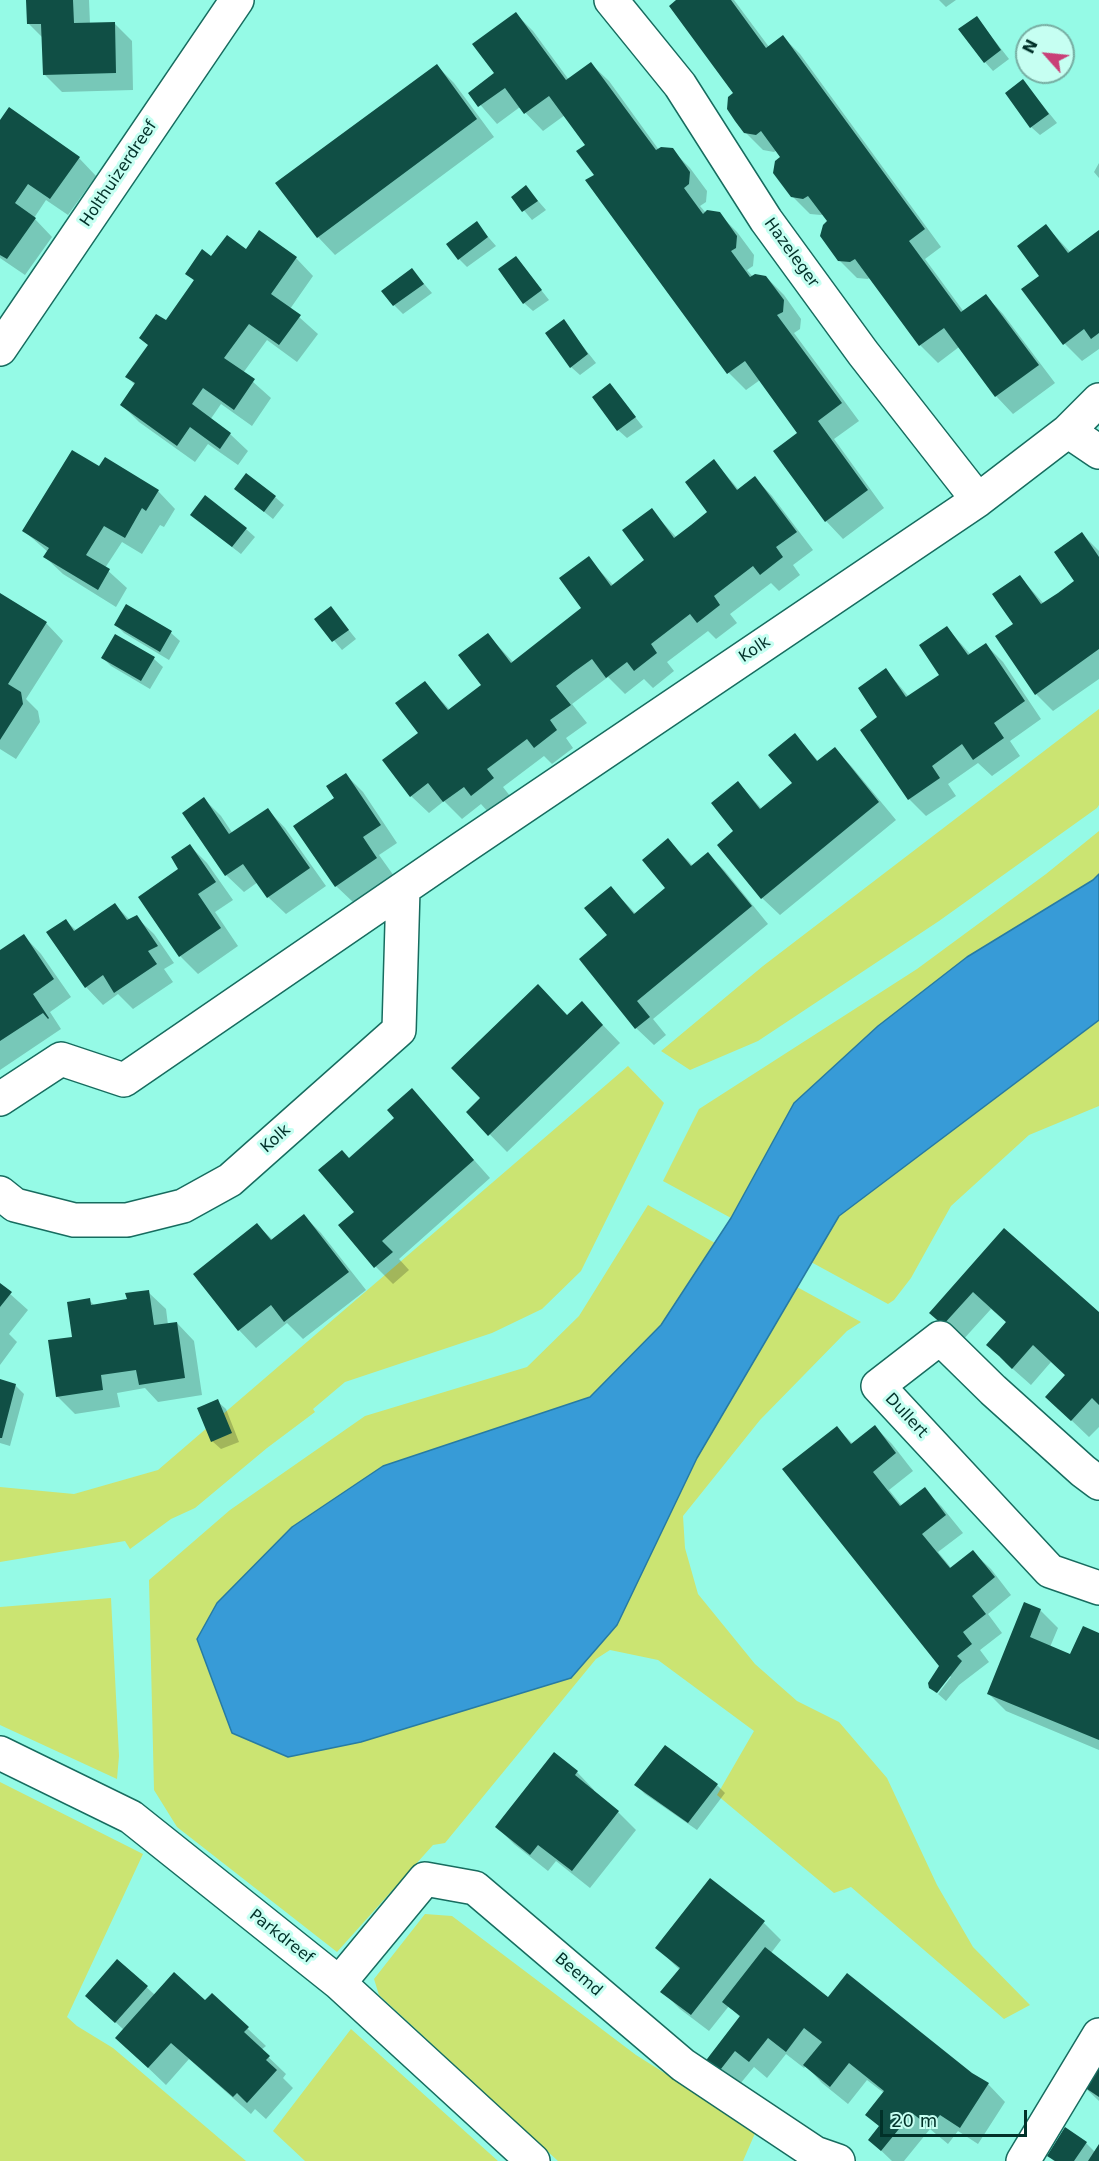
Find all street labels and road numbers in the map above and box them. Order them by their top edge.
street label: Holthuizerdreef [77,117,161,231]
street label: Hazeleger [759,215,823,291]
street label: Kolk [736,633,774,667]
street label: Kolk [257,1121,295,1157]
street label: Dullert [881,1390,931,1442]
street label: Parkdreef [245,1906,317,1968]
street label: Beemd [550,1949,606,2001]

